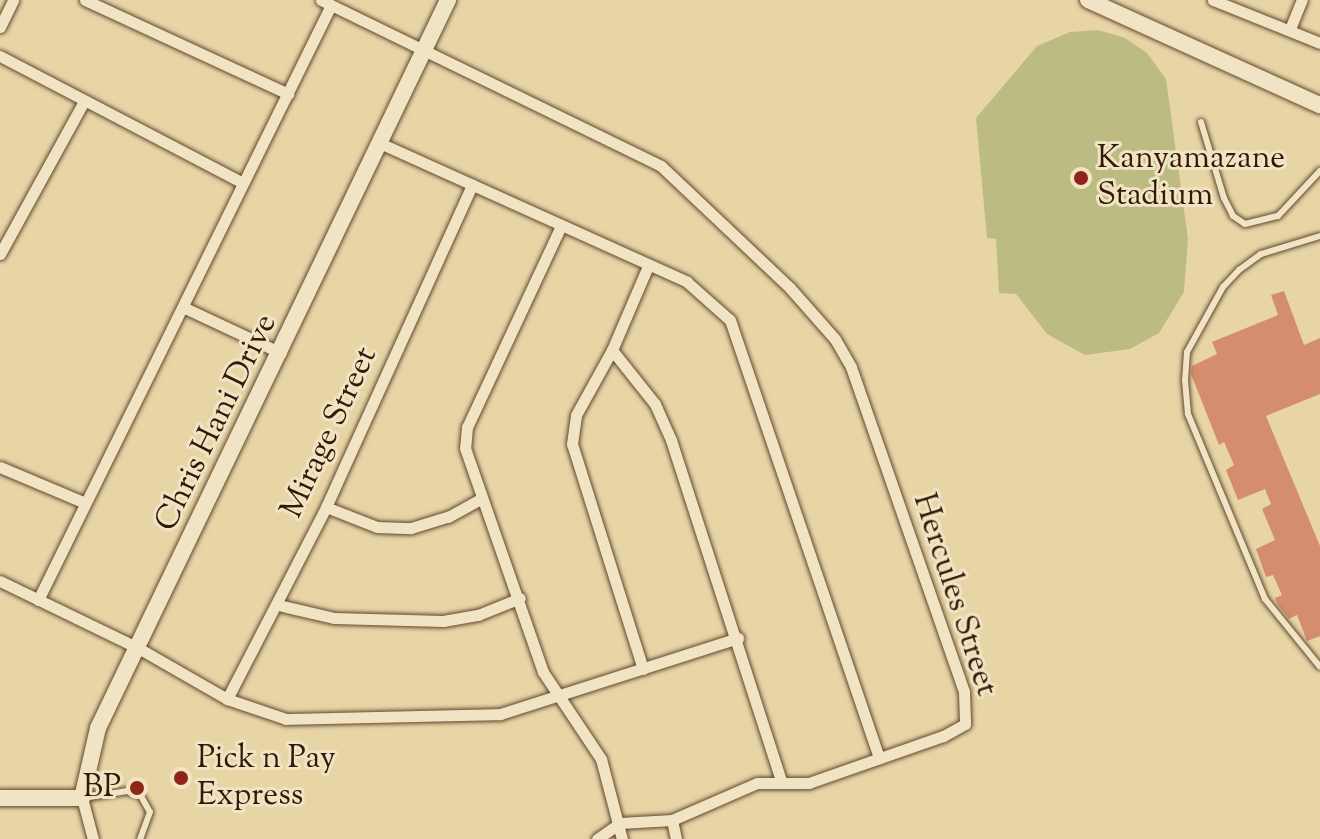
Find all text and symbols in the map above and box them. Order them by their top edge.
place label: Kanyamazane Stadium [1097,141,1285,216]
marker: Kanyamazane Stadium [1072,169,1090,187]
street label: Chris Hani Drive [148,308,286,538]
street label: Mirage Street [274,341,386,525]
street label: Hercules Street [903,489,1005,701]
place label: Pick n Pay Express [197,741,336,816]
place label: BP [83,769,121,807]
marker: Pick n Pay Express [172,769,190,787]
marker: BP [128,779,146,797]

